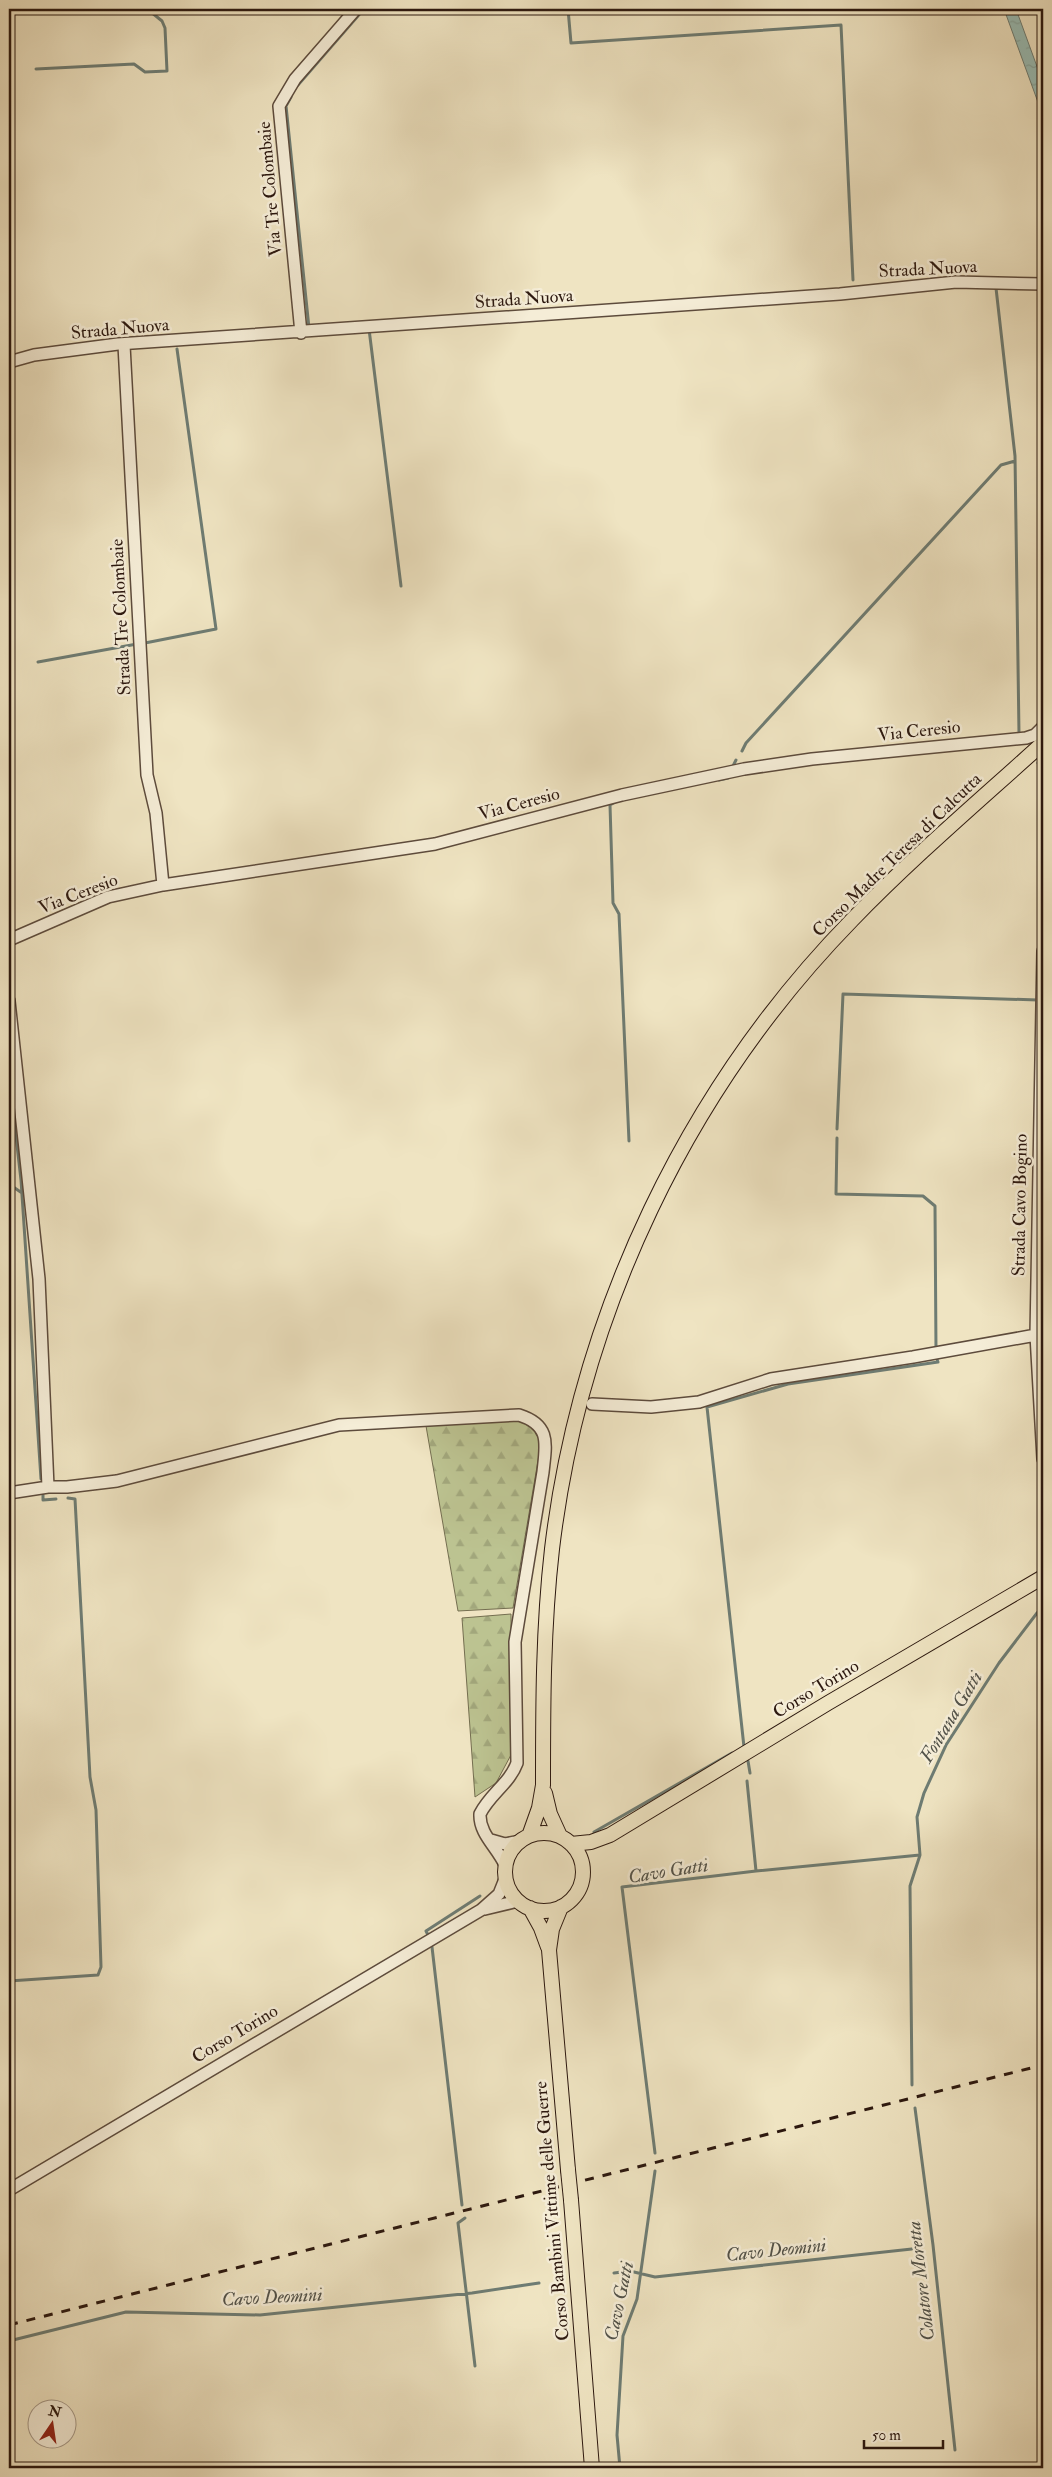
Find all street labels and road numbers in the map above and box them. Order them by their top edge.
street label: Via Tre Colombaie [253,120,287,257]
street label: Strada Nuova [878,255,978,283]
street label: Strada Nuova [474,284,575,314]
street label: Strada Nuova [70,313,171,345]
street label: Strada Tre Colombaie [105,538,137,696]
street label: Via Ceresio [876,715,962,747]
street label: Corso Madre Teresa di Calcutta [807,767,987,942]
street label: Via Ceresio [476,782,562,826]
street label: Via Ceresio [35,868,121,920]
street label: Strada Cavo Bogino [1007,1133,1033,1276]
street label: Corso Torino [769,1654,863,1724]
street label: Corso Torino [188,1999,282,2069]
street label: Corso Bambini Vittime delle Guerre [529,2080,575,2342]

